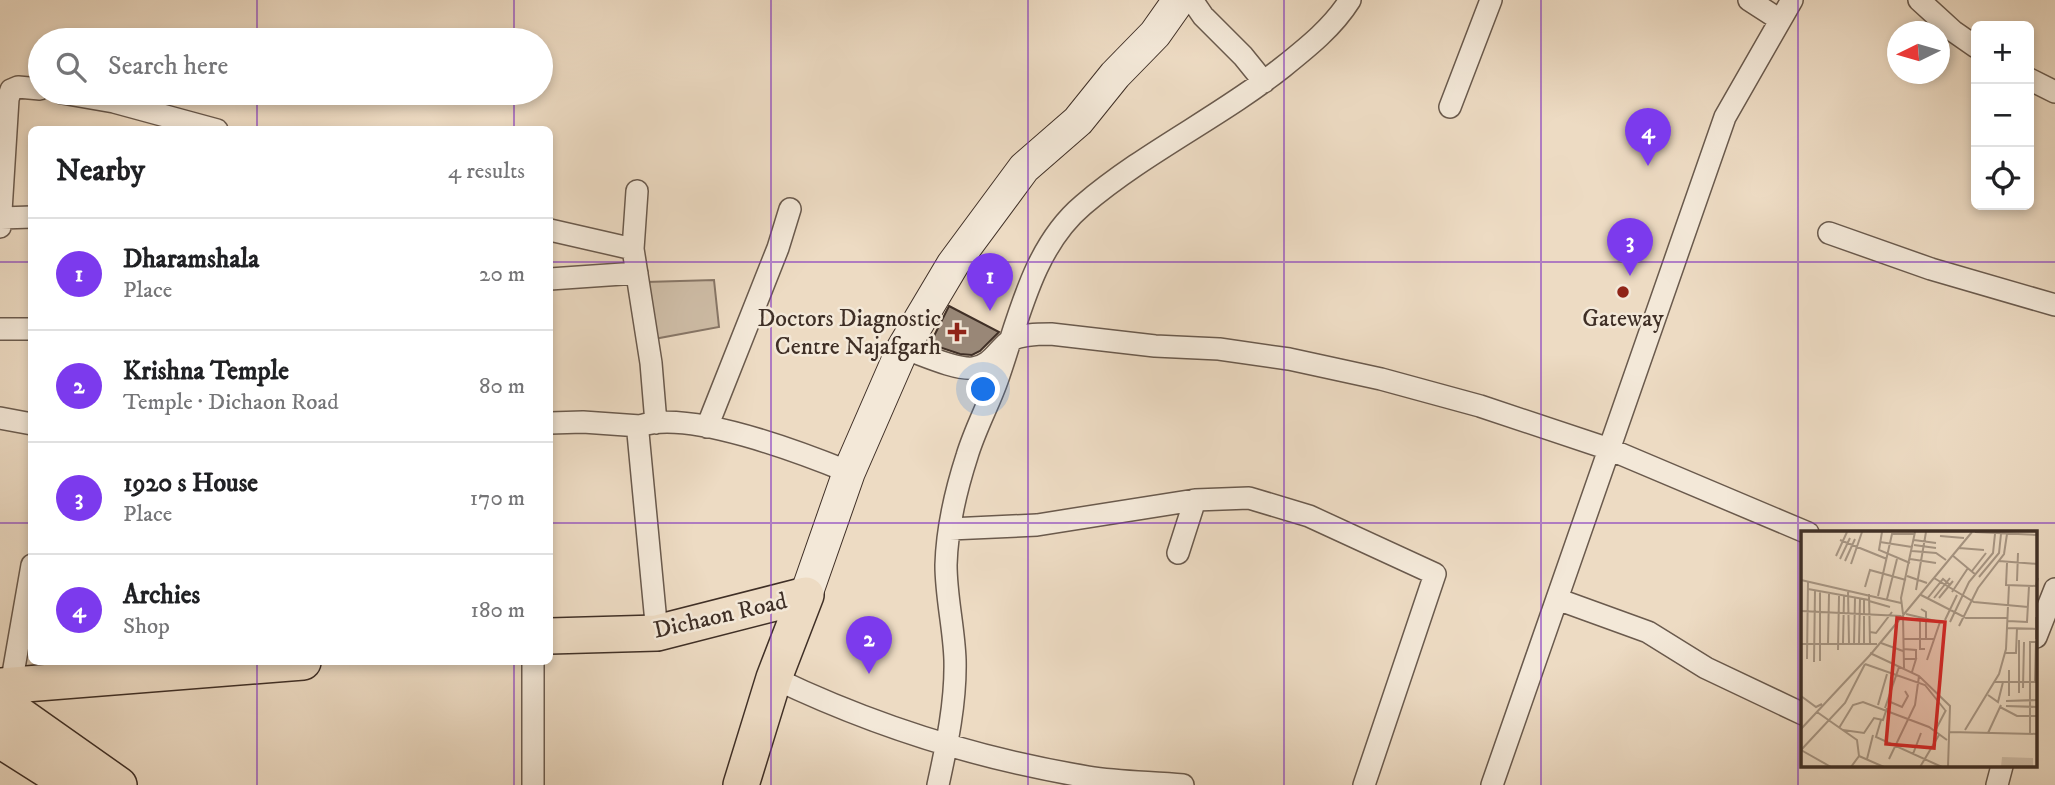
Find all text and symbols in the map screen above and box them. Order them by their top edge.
north arrow [1887,21,1950,84]
map controls [1971,21,2034,210]
button: + [1971,21,2034,84]
search box [28,28,553,105]
icon: search [52,48,90,86]
text: Search here [108,50,228,83]
button: − [1971,84,2034,147]
pin: 4 [1625,108,1671,166]
button: locate [1971,147,2034,210]
text: Nearby [56,153,145,190]
text: 4 results [448,157,525,186]
pin: 3 [1607,218,1653,276]
text: Dharamshala [123,243,259,276]
pin: 1 [967,253,1013,311]
text: 1 [75,260,83,289]
text: 20 m [479,260,525,289]
text: Place [123,276,172,305]
marker: Gateway [1615,284,1631,300]
place label: Doctors Diagnostic Centre Najafgarh [757,304,941,362]
place label: Gateway [1582,304,1664,334]
marker: Doctors Diagnostic Centre Najafgarh [947,322,967,342]
text: Krishna Temple [123,355,289,388]
text: 2 [73,372,85,401]
text: 80 m [479,372,525,401]
your location [966,372,1000,406]
text: Temple · Dichaon Road [123,388,339,417]
text: 1920 s House [123,467,258,500]
text: 3 [75,484,83,513]
text: 170 m [470,484,525,513]
text: Place [123,500,172,529]
inset map [1801,531,2038,768]
text: Archies [123,579,200,612]
street label: Dichaon Road [650,586,790,646]
text: 4 [72,596,86,625]
text: 180 m [470,596,525,625]
text: Shop [123,612,170,641]
pin: 2 [846,616,892,674]

